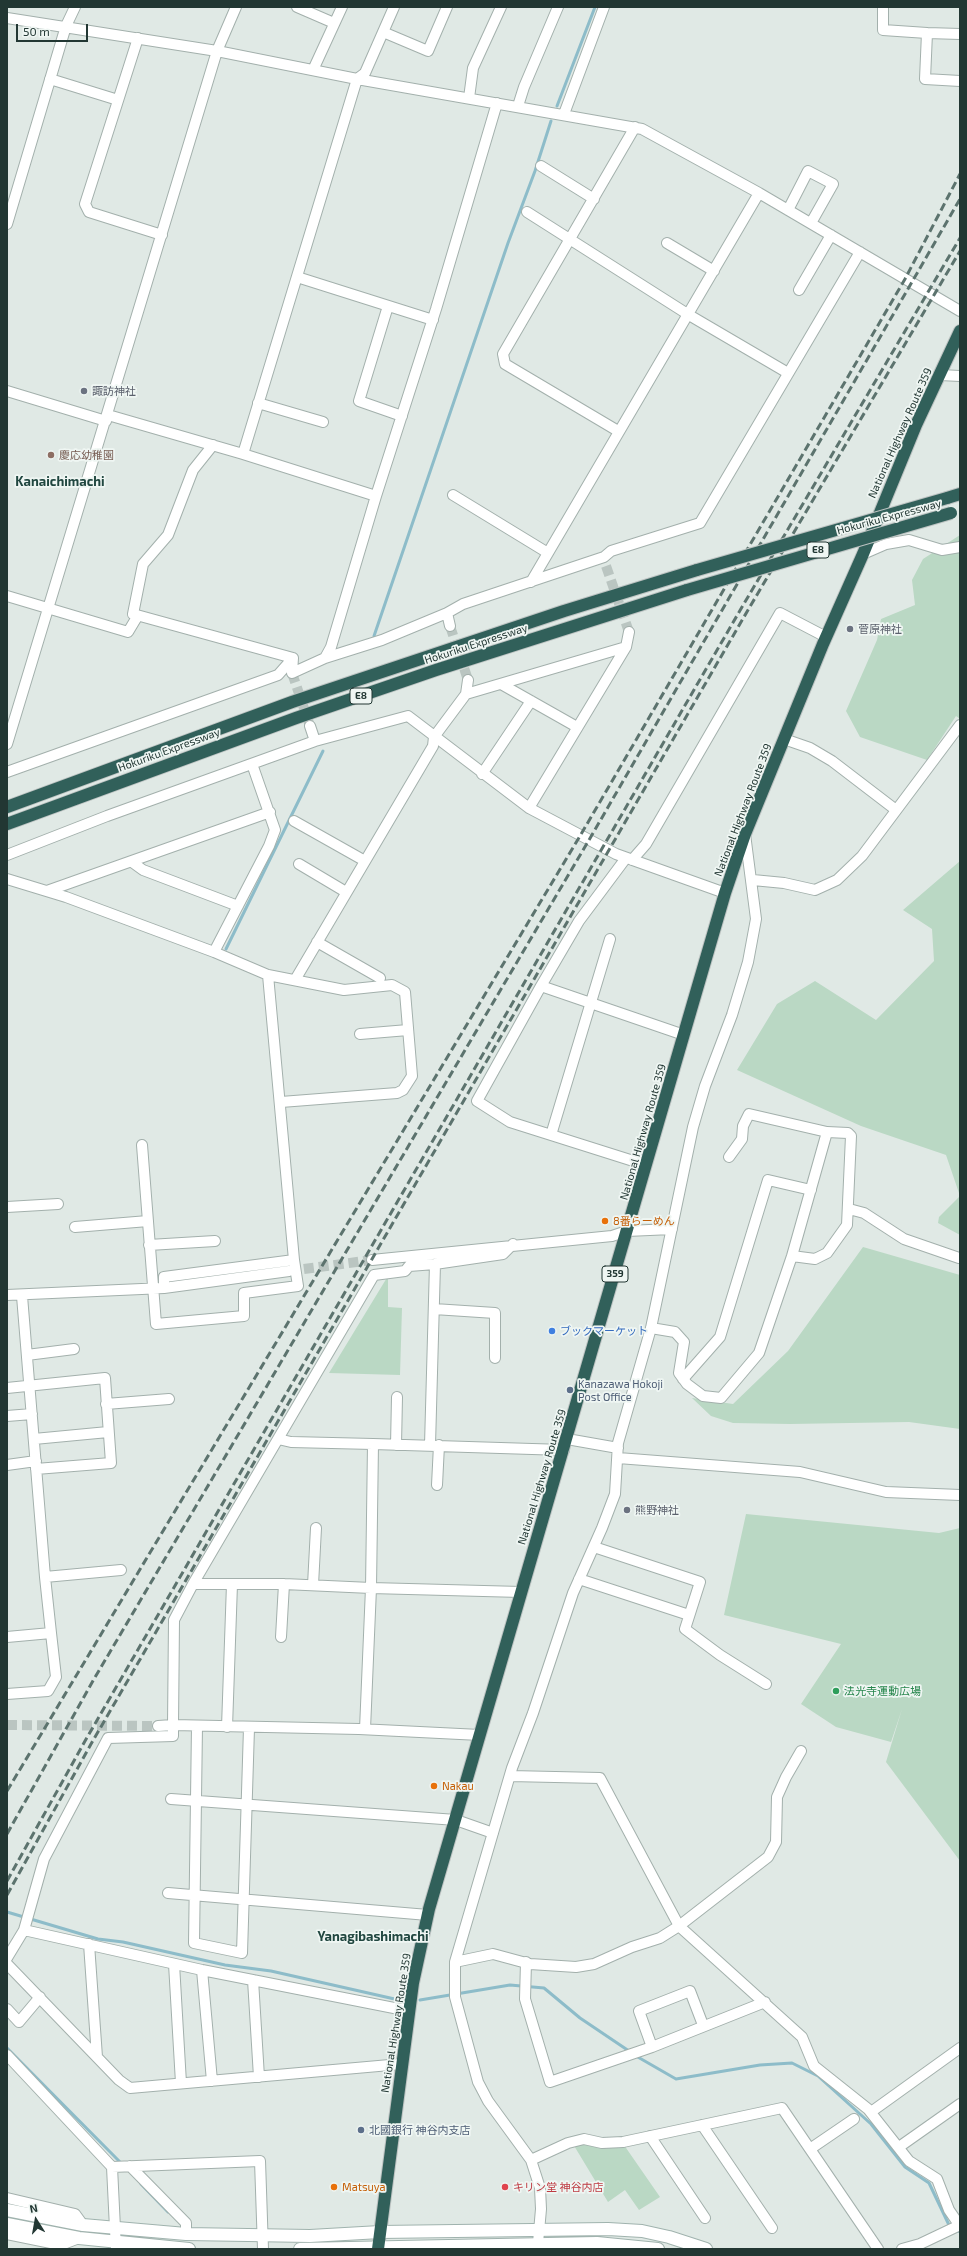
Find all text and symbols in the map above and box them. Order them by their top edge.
scale bar [18,16,90,42]
text: 50 m [23,24,50,38]
street label: National Highway Route 359 [865,366,935,500]
place label: 諏訪神社 [92,384,136,398]
marker: 諏訪神社 [79,386,89,396]
place label: 慶応幼稚園 [59,448,114,462]
marker: 慶応幼稚園 [46,450,56,460]
district label: Kanaichimachi [15,474,105,490]
street label: Hokuriku Expressway [835,497,943,537]
road number: E8 [807,542,829,558]
street label: Hokuriku Expressway [423,621,529,667]
place label: 菅原神社 [858,622,902,636]
marker: 菅原神社 [845,624,855,634]
road number: E8 [350,688,372,704]
street label: Hokuriku Expressway [116,725,222,775]
street label: National Highway Route 359 [712,742,774,878]
street label: National Highway Route 359 [617,1062,669,1202]
place label: 8番らーめん [613,1214,675,1228]
marker: 8番らーめん [600,1216,610,1226]
road number: 359 [602,1266,628,1282]
place label: ブックマーケット [560,1324,648,1338]
marker: ブックマーケット [547,1326,557,1336]
place label: Kanazawa Hokoji Post Office [578,1377,663,1403]
marker: Kanazawa Hokoji Post Office [565,1385,575,1395]
street label: National Highway Route 359 [515,1408,569,1546]
place label: 熊野神社 [635,1503,679,1517]
marker: 熊野神社 [622,1505,632,1515]
place label: 法光寺運動広場 [844,1684,921,1698]
marker: 法光寺運動広場 [831,1686,841,1696]
place label: Nakau [442,1779,474,1793]
marker: Nakau [429,1781,439,1791]
district label: Yanagibashimachi [317,1929,429,1945]
street label: National Highway Route 359 [378,1952,414,2094]
place label: 北國銀行 神谷内支店 [369,2123,470,2137]
marker: 北國銀行 神谷内支店 [356,2125,366,2135]
place label: Matsuya [342,2180,386,2194]
place label: キリン堂 神谷内店 [513,2180,603,2194]
marker: Matsuya [329,2182,339,2192]
marker: キリン堂 神谷内店 [500,2182,510,2192]
north arrow [16,2200,56,2240]
text: N [28,2201,39,2215]

